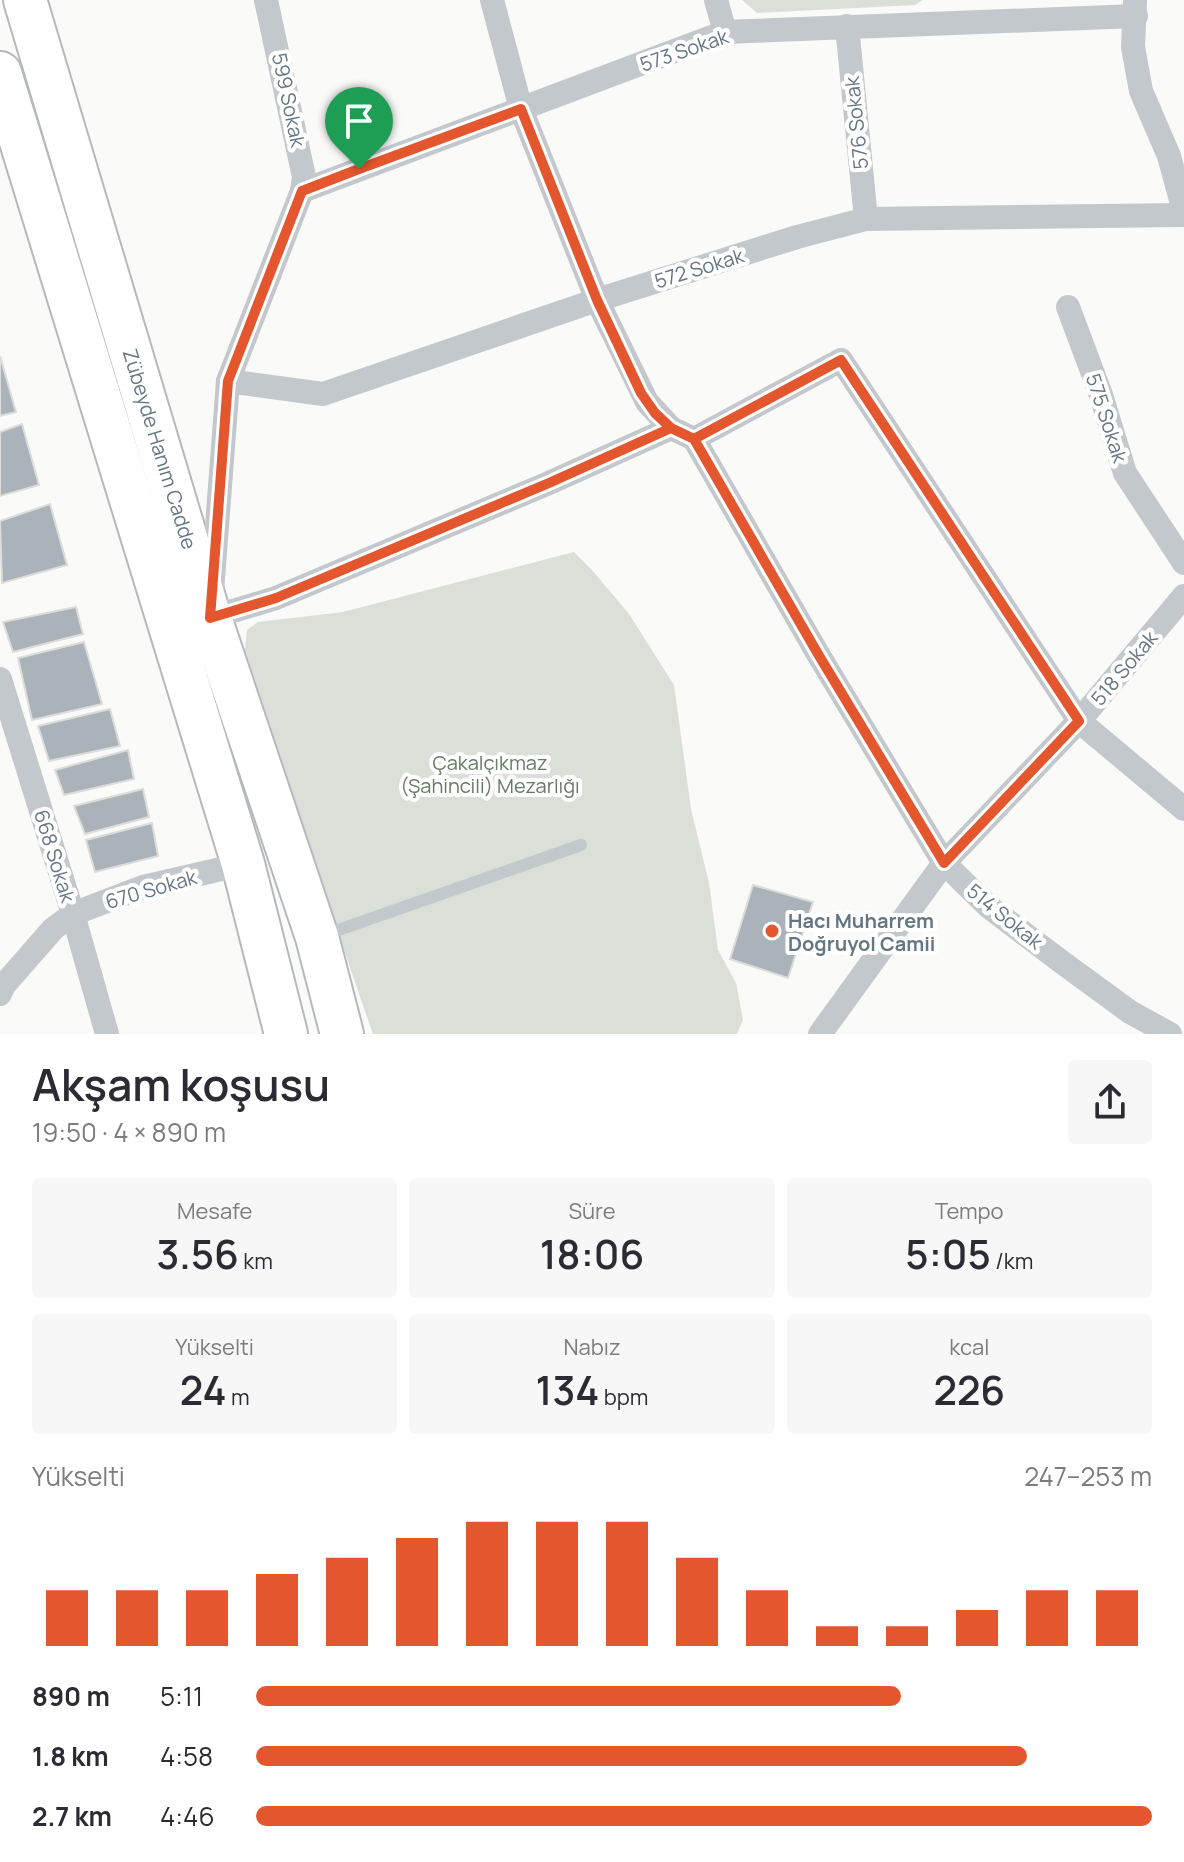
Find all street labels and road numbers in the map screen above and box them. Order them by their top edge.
street label: 573 Sokak [636,22,733,78]
street label: 599 Sokak [266,50,312,151]
street label: 576 Sokak [838,74,874,171]
street label: 572 Sokak [651,241,748,294]
street label: Zübeyde Hanım Cadde [117,345,203,553]
street label: 575 Sokak [1080,370,1134,467]
street label: 518 Sokak [1085,624,1164,711]
street label: 668 Sokak [28,806,82,907]
street label: 670 Sokak [102,863,201,915]
street label: 514 Sokak [961,877,1049,956]

